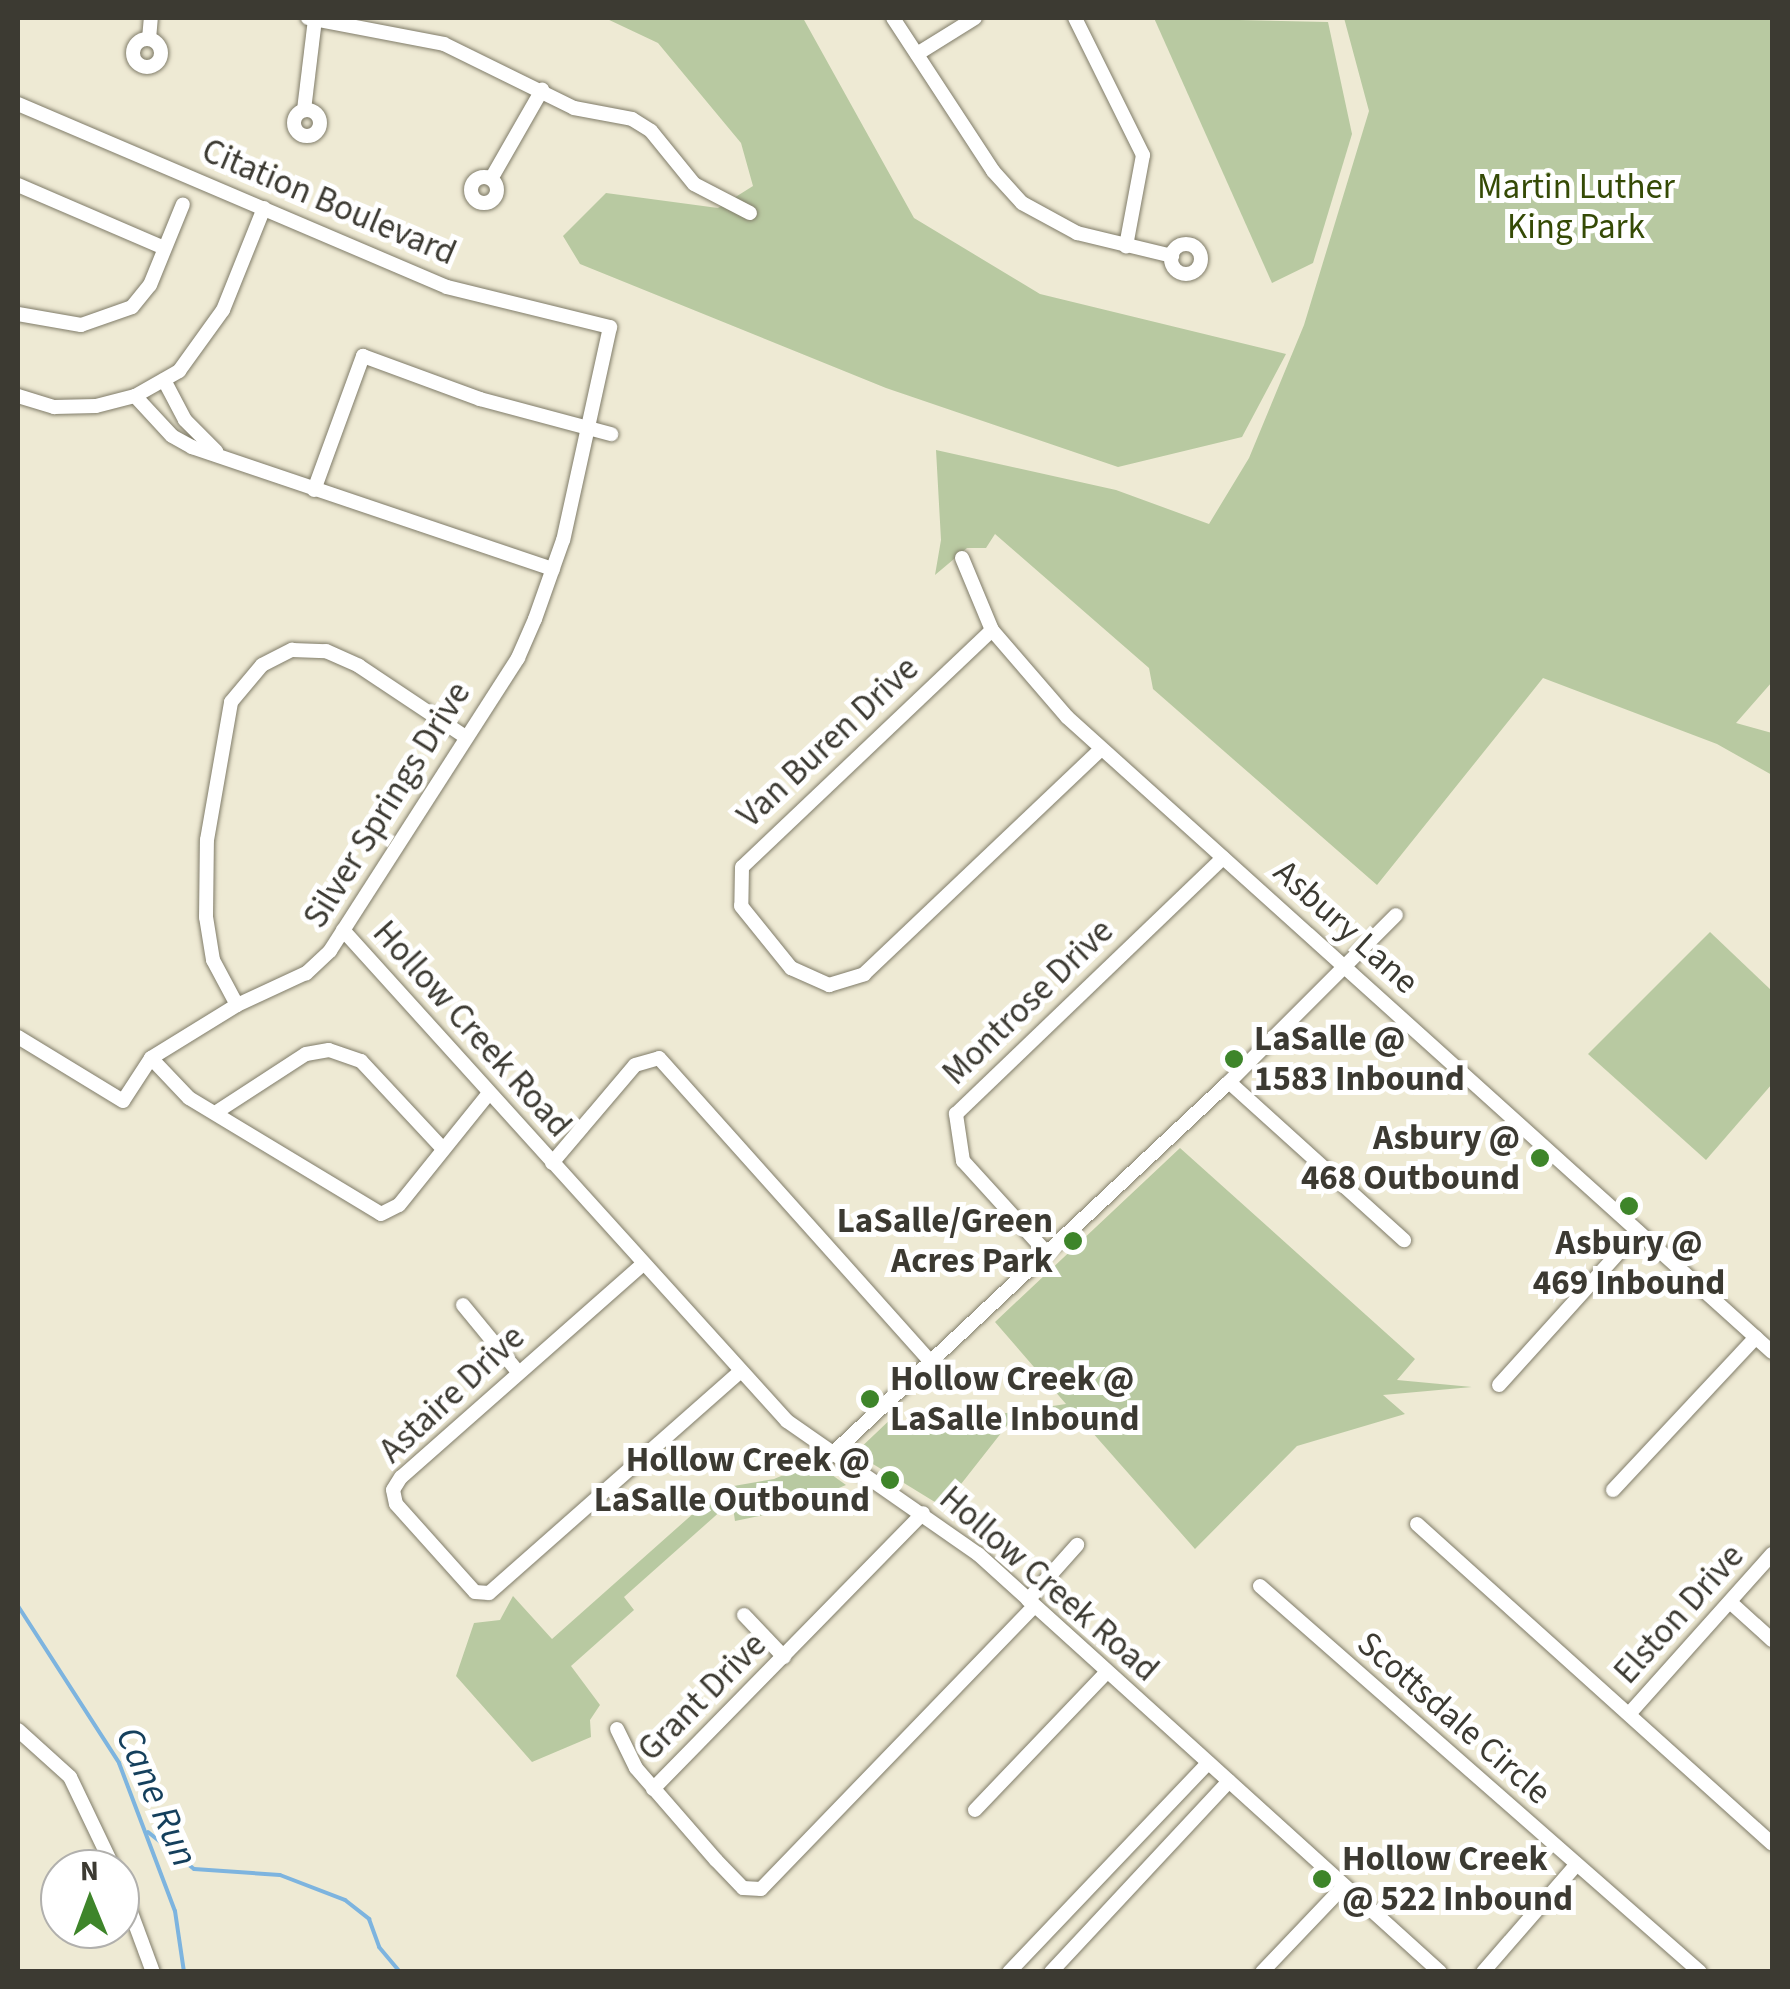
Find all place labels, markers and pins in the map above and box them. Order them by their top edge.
place label: LaSalle @ 1583 Inbound [1254,1018,1465,1100]
marker: LaSalle @ 1583 Inbound [1223,1048,1245,1070]
place label: Asbury @ 468 Outbound [1301,1117,1520,1199]
marker: Asbury @ 468 Outbound [1529,1147,1551,1169]
marker: Asbury @ 469 Inbound [1618,1195,1640,1217]
place label: LaSalle/Green Acres Park [837,1200,1053,1282]
place label: Asbury @ 469 Inbound [1533,1222,1725,1304]
marker: LaSalle/Green Acres Park [1062,1230,1084,1252]
place label: Hollow Creek @ LaSalle Inbound [890,1358,1140,1440]
marker: Hollow Creek @ LaSalle Inbound [859,1388,881,1410]
place label: Hollow Creek @ LaSalle Outbound [594,1439,870,1521]
marker: Hollow Creek @ LaSalle Outbound [879,1469,901,1491]
place label: Hollow Creek @ 522 Inbound [1342,1838,1573,1920]
marker: Hollow Creek @ 522 Inbound [1311,1868,1333,1890]

